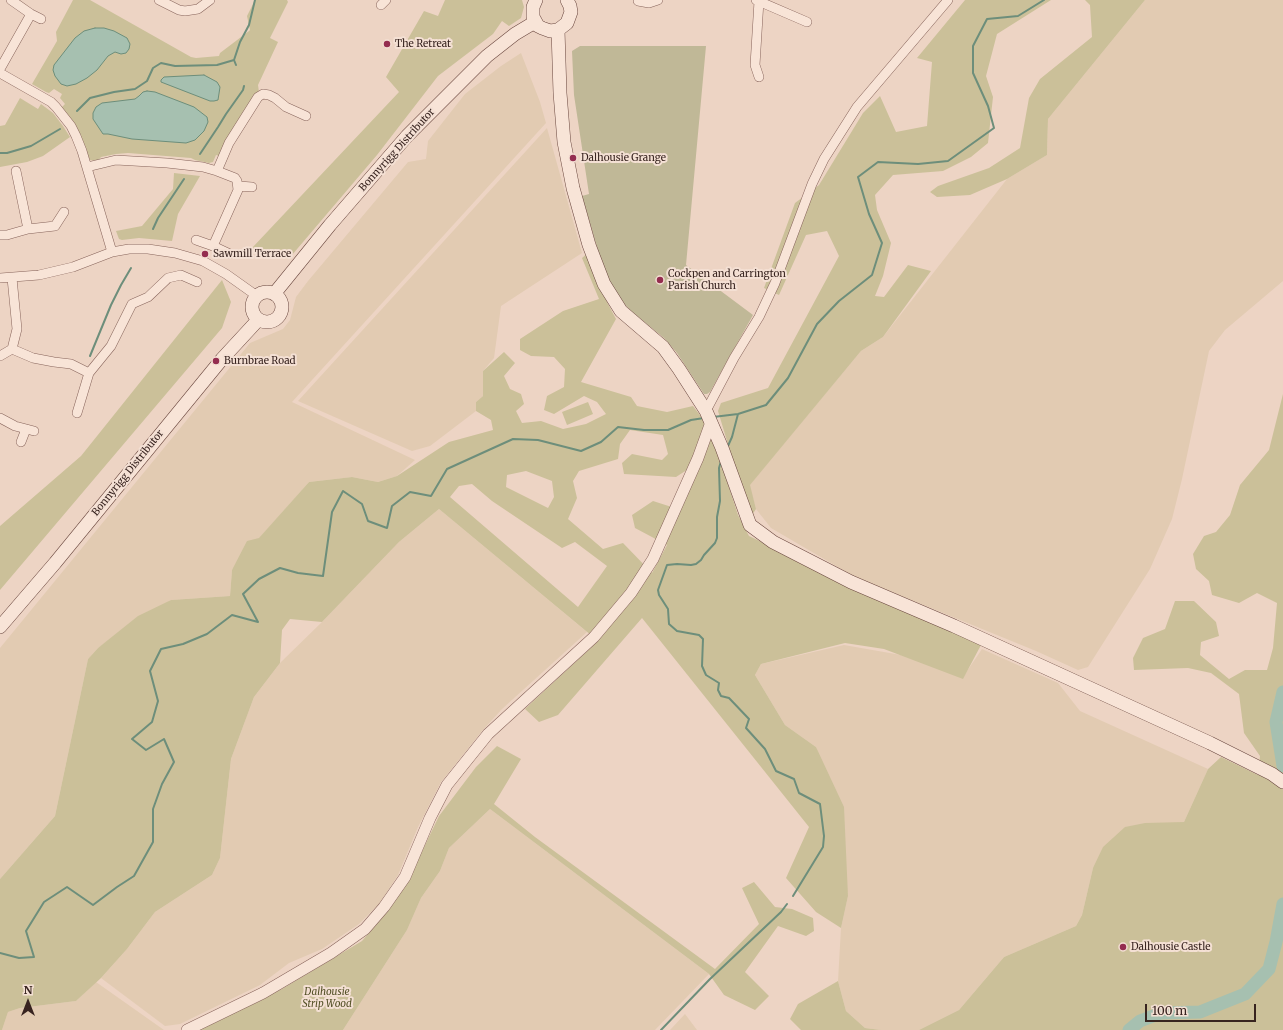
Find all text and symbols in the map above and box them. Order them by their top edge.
place label: The Retreat [395,38,451,50]
marker: The Retreat [382,39,392,49]
street label: Bonnyrigg Distributor [357,106,437,194]
place label: Dalhousie Grange [581,152,666,164]
marker: Dalhousie Grange [568,153,578,163]
place label: Sawmill Terrace [213,248,291,260]
marker: Sawmill Terrace [200,249,210,259]
place label: Cockpen and Carrington Parish Church [668,268,786,292]
marker: Cockpen and Carrington Parish Church [655,275,665,285]
place label: Burnbrae Road [224,355,296,367]
marker: Burnbrae Road [211,356,221,366]
street label: Bonnyrigg Distributor [90,428,166,518]
place label: Dalhousie Castle [1131,941,1210,953]
marker: Dalhousie Castle [1118,942,1128,952]
north arrow [8,982,48,1022]
text: N [24,983,32,997]
park label: Dalhousie Strip Wood [302,986,352,1010]
scale bar [1147,996,1258,1022]
text: 100 m [1152,1003,1187,1018]

